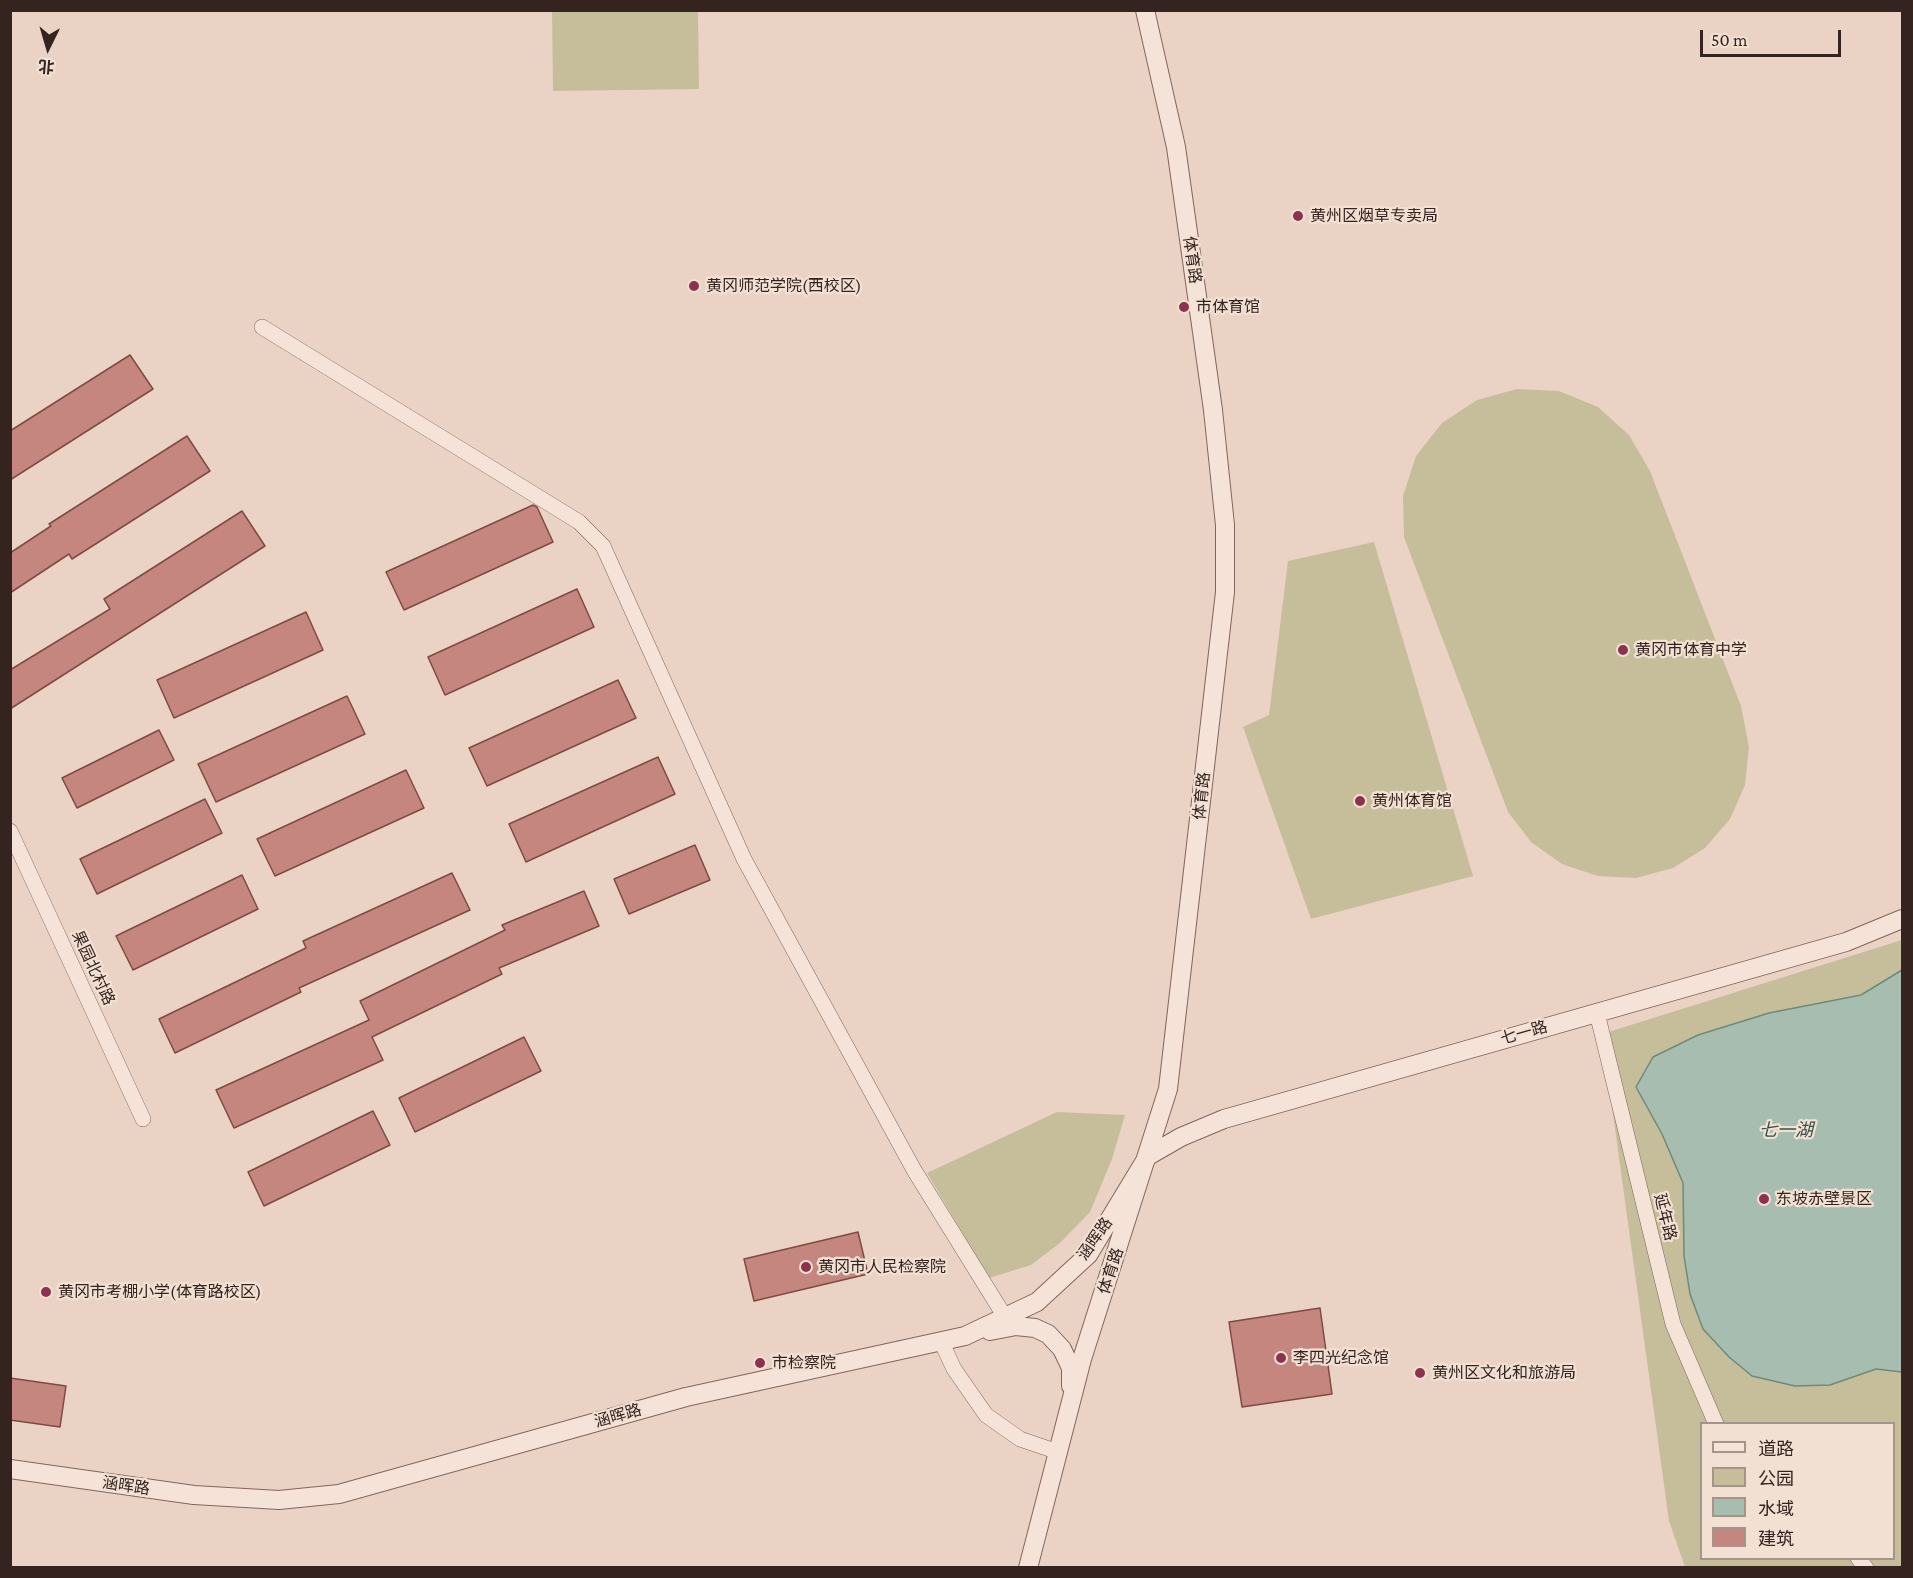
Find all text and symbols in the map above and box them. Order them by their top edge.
north arrow [18,18,78,78]
scale bar [1703,18,1844,56]
text: 50 m [1711,30,1748,50]
text: 北 [38,57,55,76]
place label: 黄州区烟草专卖局 [1310,206,1438,226]
marker: 黄州区烟草专卖局 [1291,209,1305,223]
street label: 体育路 [1179,235,1205,285]
place label: 黄冈师范学院(西校区) [706,276,861,296]
marker: 黄冈师范学院(西校区) [687,279,701,293]
place label: 市体育馆 [1196,297,1260,317]
marker: 市体育馆 [1177,300,1191,314]
place label: 黄冈市体育中学 [1635,640,1747,660]
marker: 黄冈市体育中学 [1616,643,1630,657]
street label: 体育路 [1190,771,1214,821]
place label: 黄州体育馆 [1372,791,1452,811]
marker: 黄州体育馆 [1353,794,1367,808]
street label: 果园北村路 [67,928,119,1008]
street label: 七一路 [1498,1017,1550,1049]
water label: 七一湖 [1759,1119,1813,1141]
place label: 东坡赤壁景区 [1776,1189,1872,1209]
street label: 延年路 [1650,1191,1680,1243]
marker: 东坡赤壁景区 [1757,1192,1771,1206]
street label: 涵晖路 [1073,1214,1117,1264]
street label: 体育路 [1094,1245,1128,1297]
place label: 黄冈市人民检察院 [818,1257,946,1277]
marker: 黄冈市人民检察院 [799,1260,813,1274]
place label: 黄冈市考棚小学(体育路校区) [58,1282,261,1302]
marker: 黄冈市考棚小学(体育路校区) [39,1285,53,1299]
place label: 李四光纪念馆 [1293,1348,1389,1368]
marker: 李四光纪念馆 [1274,1351,1288,1365]
place label: 市检察院 [772,1353,836,1373]
marker: 市检察院 [753,1356,767,1370]
place label: 黄州区文化和旅游局 [1432,1363,1576,1383]
marker: 黄州区文化和旅游局 [1413,1366,1427,1380]
street label: 涵晖路 [592,1400,644,1432]
legend [1700,1422,1895,1560]
text: 道路 [1758,1439,1794,1459]
text: 公园 [1758,1469,1794,1489]
street label: 涵晖路 [101,1473,151,1499]
text: 水域 [1758,1499,1794,1519]
text: 建筑 [1758,1529,1794,1549]

